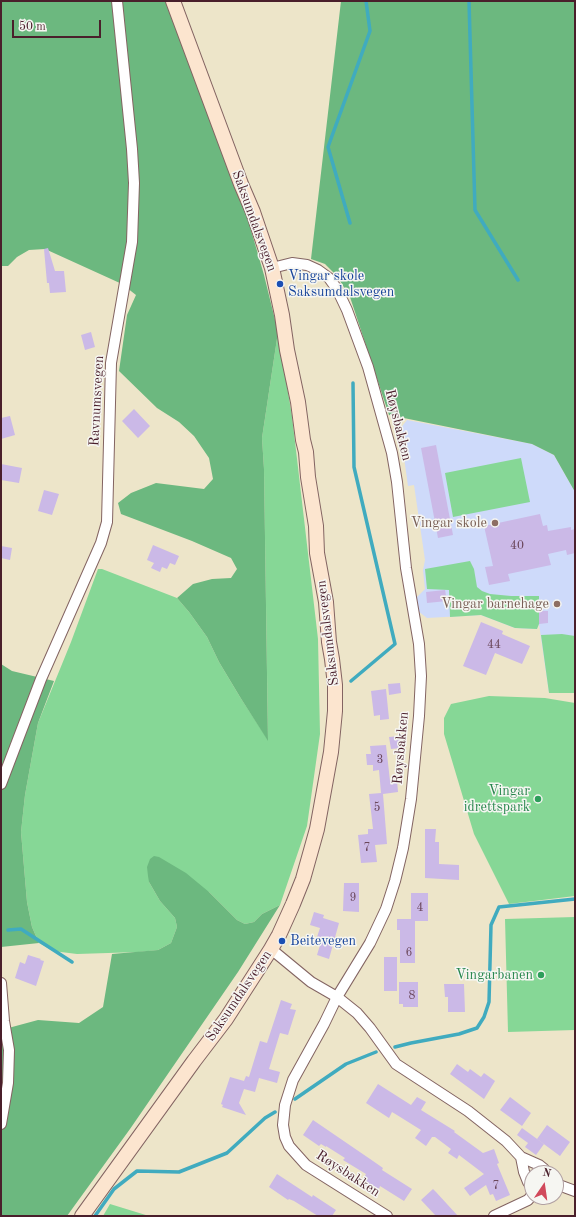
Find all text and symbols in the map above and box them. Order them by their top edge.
scale bar [14,12,103,38]
text: 50 m [19,21,46,33]
street label: Saksumdalsvegen [228,168,280,274]
place label: Vingar skole Saksumdalsvegen [288,268,394,300]
marker: Vingar skole Saksumdalsvegen [275,279,285,289]
street label: Ravnumsvegen [86,355,108,447]
street label: Røysbakken [381,387,415,463]
place label: Vingar skole [411,515,487,531]
marker: Vingar skole [490,518,500,528]
house number: 40 [510,539,524,553]
street label: Saksumdalsvegen [313,579,343,687]
place label: Vingar barnehage [441,596,549,612]
marker: Vingar barnehage [552,599,562,609]
house number: 44 [487,638,501,652]
street label: Røysbakken [389,711,413,785]
house number: 3 [377,753,383,767]
place label: Vingar idrettspark [464,783,530,816]
marker: Vingar idrettspark [533,794,543,804]
house number: 5 [374,801,380,815]
house number: 7 [364,841,370,855]
house number: 9 [350,891,356,905]
house number: 4 [417,901,423,915]
place label: Beitevegen [290,933,356,949]
marker: Beitevegen [277,936,287,946]
house number: 6 [406,946,412,960]
street label: Saksumdalsvegen [202,947,276,1045]
place label: Vingarbanen [456,967,533,983]
marker: Vingarbanen [536,970,546,980]
house number: 8 [409,989,415,1003]
street label: Røysbakken [313,1147,383,1201]
north arrow [524,1165,564,1205]
text: N [541,1167,552,1180]
house number: 7 [493,1179,499,1193]

